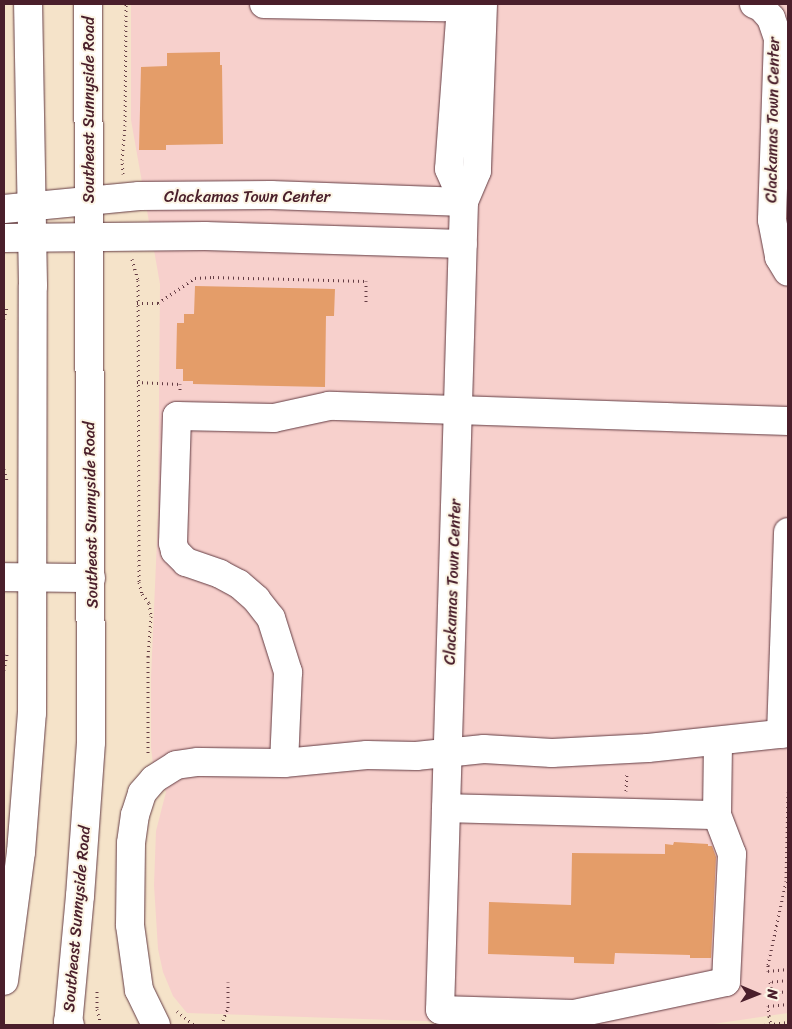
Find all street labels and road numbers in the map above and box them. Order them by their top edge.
street label: Southeast Sunnyside Road [79,17,99,203]
street label: Clackamas Town Center [762,36,784,204]
street label: Clackamas Town Center [164,187,330,207]
street label: Southeast Sunnyside Road [80,422,102,608]
street label: Clackamas Town Center [440,498,466,666]
street label: Southeast Sunnyside Road [59,826,95,1012]

